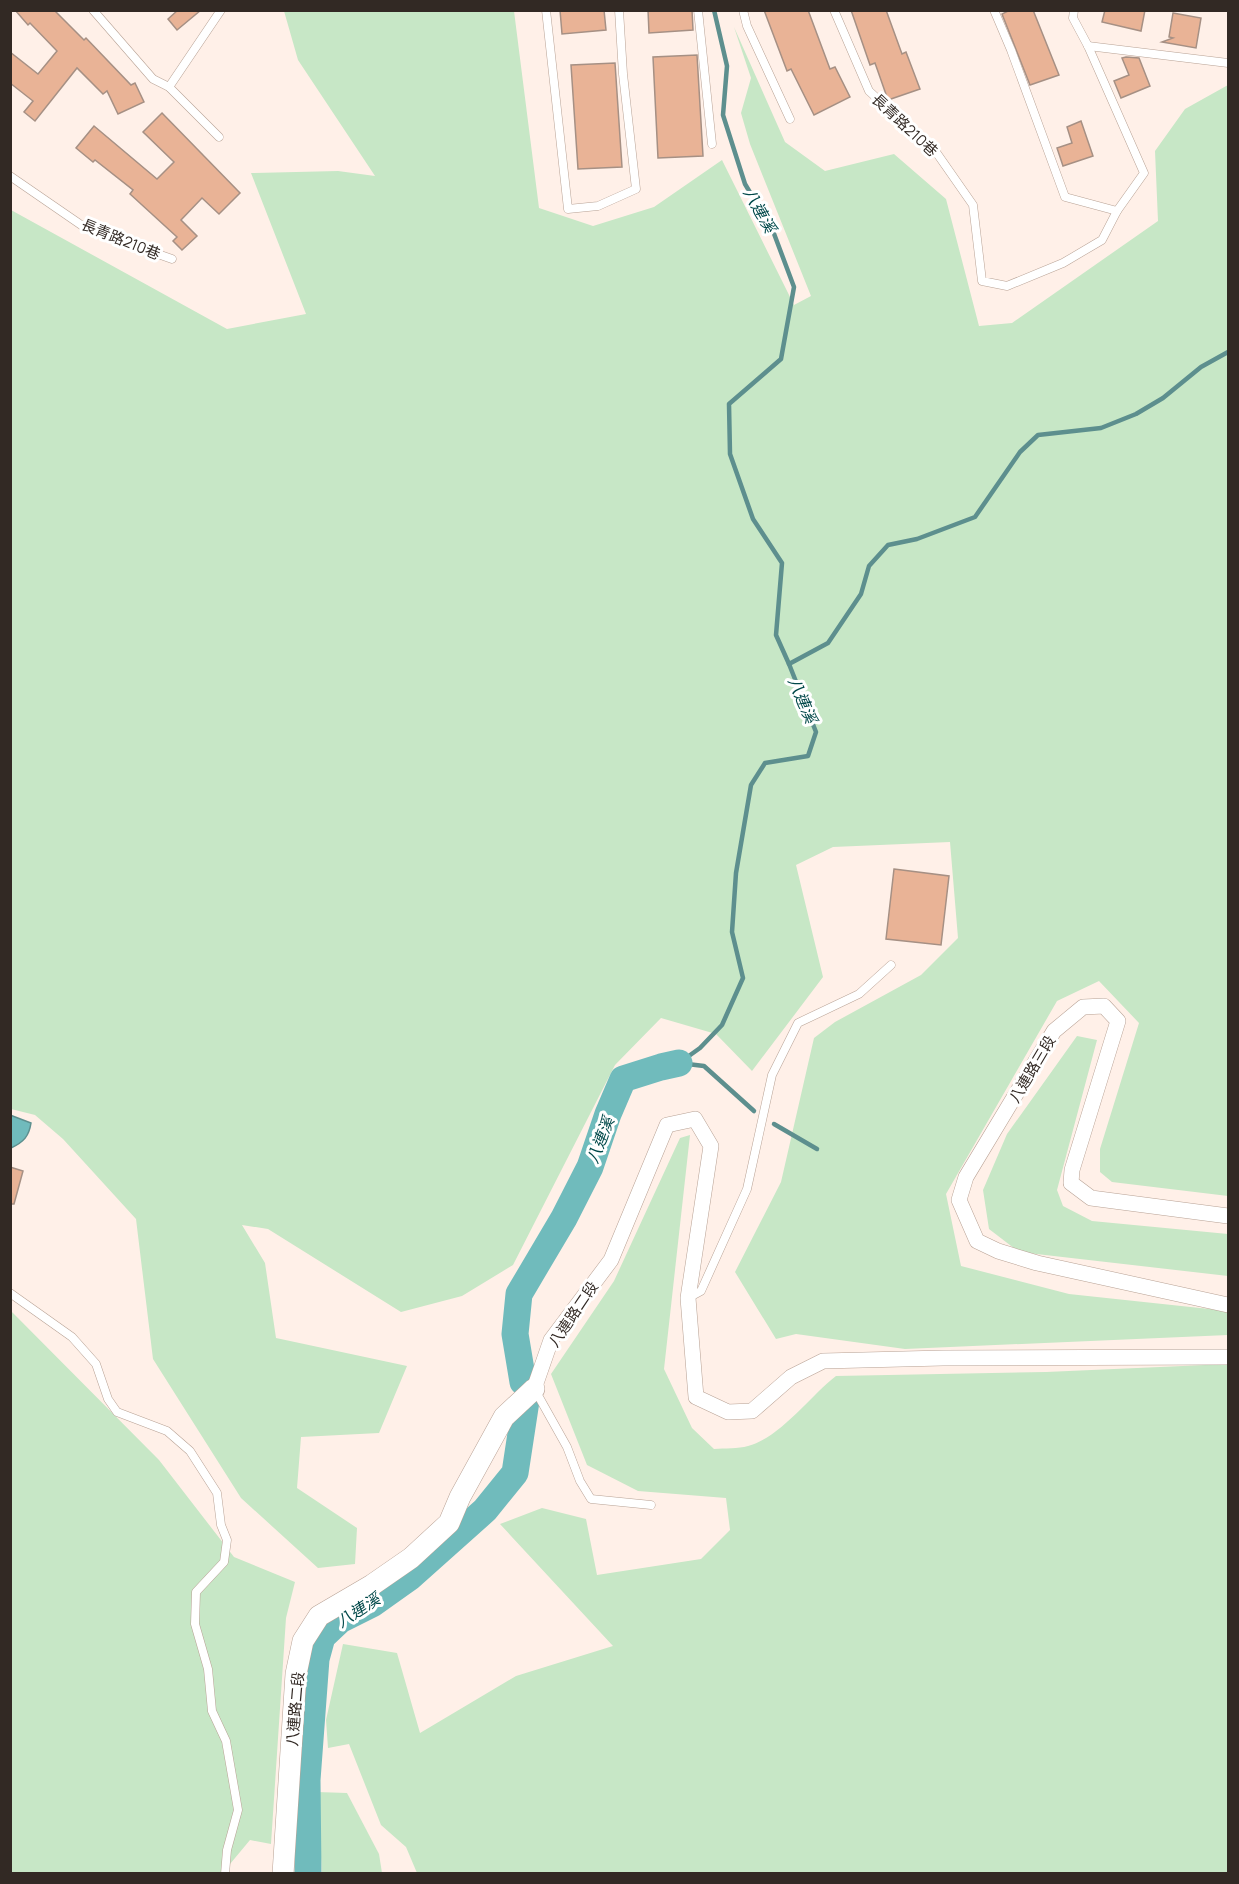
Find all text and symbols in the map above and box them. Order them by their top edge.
street label: 長青路210巷 [867,89,943,161]
water label: 八連溪 [739,184,782,238]
street label: 長青路210巷 [78,214,164,264]
water label: 八連溪 [783,674,823,728]
street label: 八連路三段 [1004,1031,1060,1107]
water label: 八連溪 [581,1112,620,1166]
street label: 八連路二段 [543,1277,603,1351]
water label: 八連溪 [332,1587,386,1632]
street label: 八連路二段 [281,1671,309,1747]

